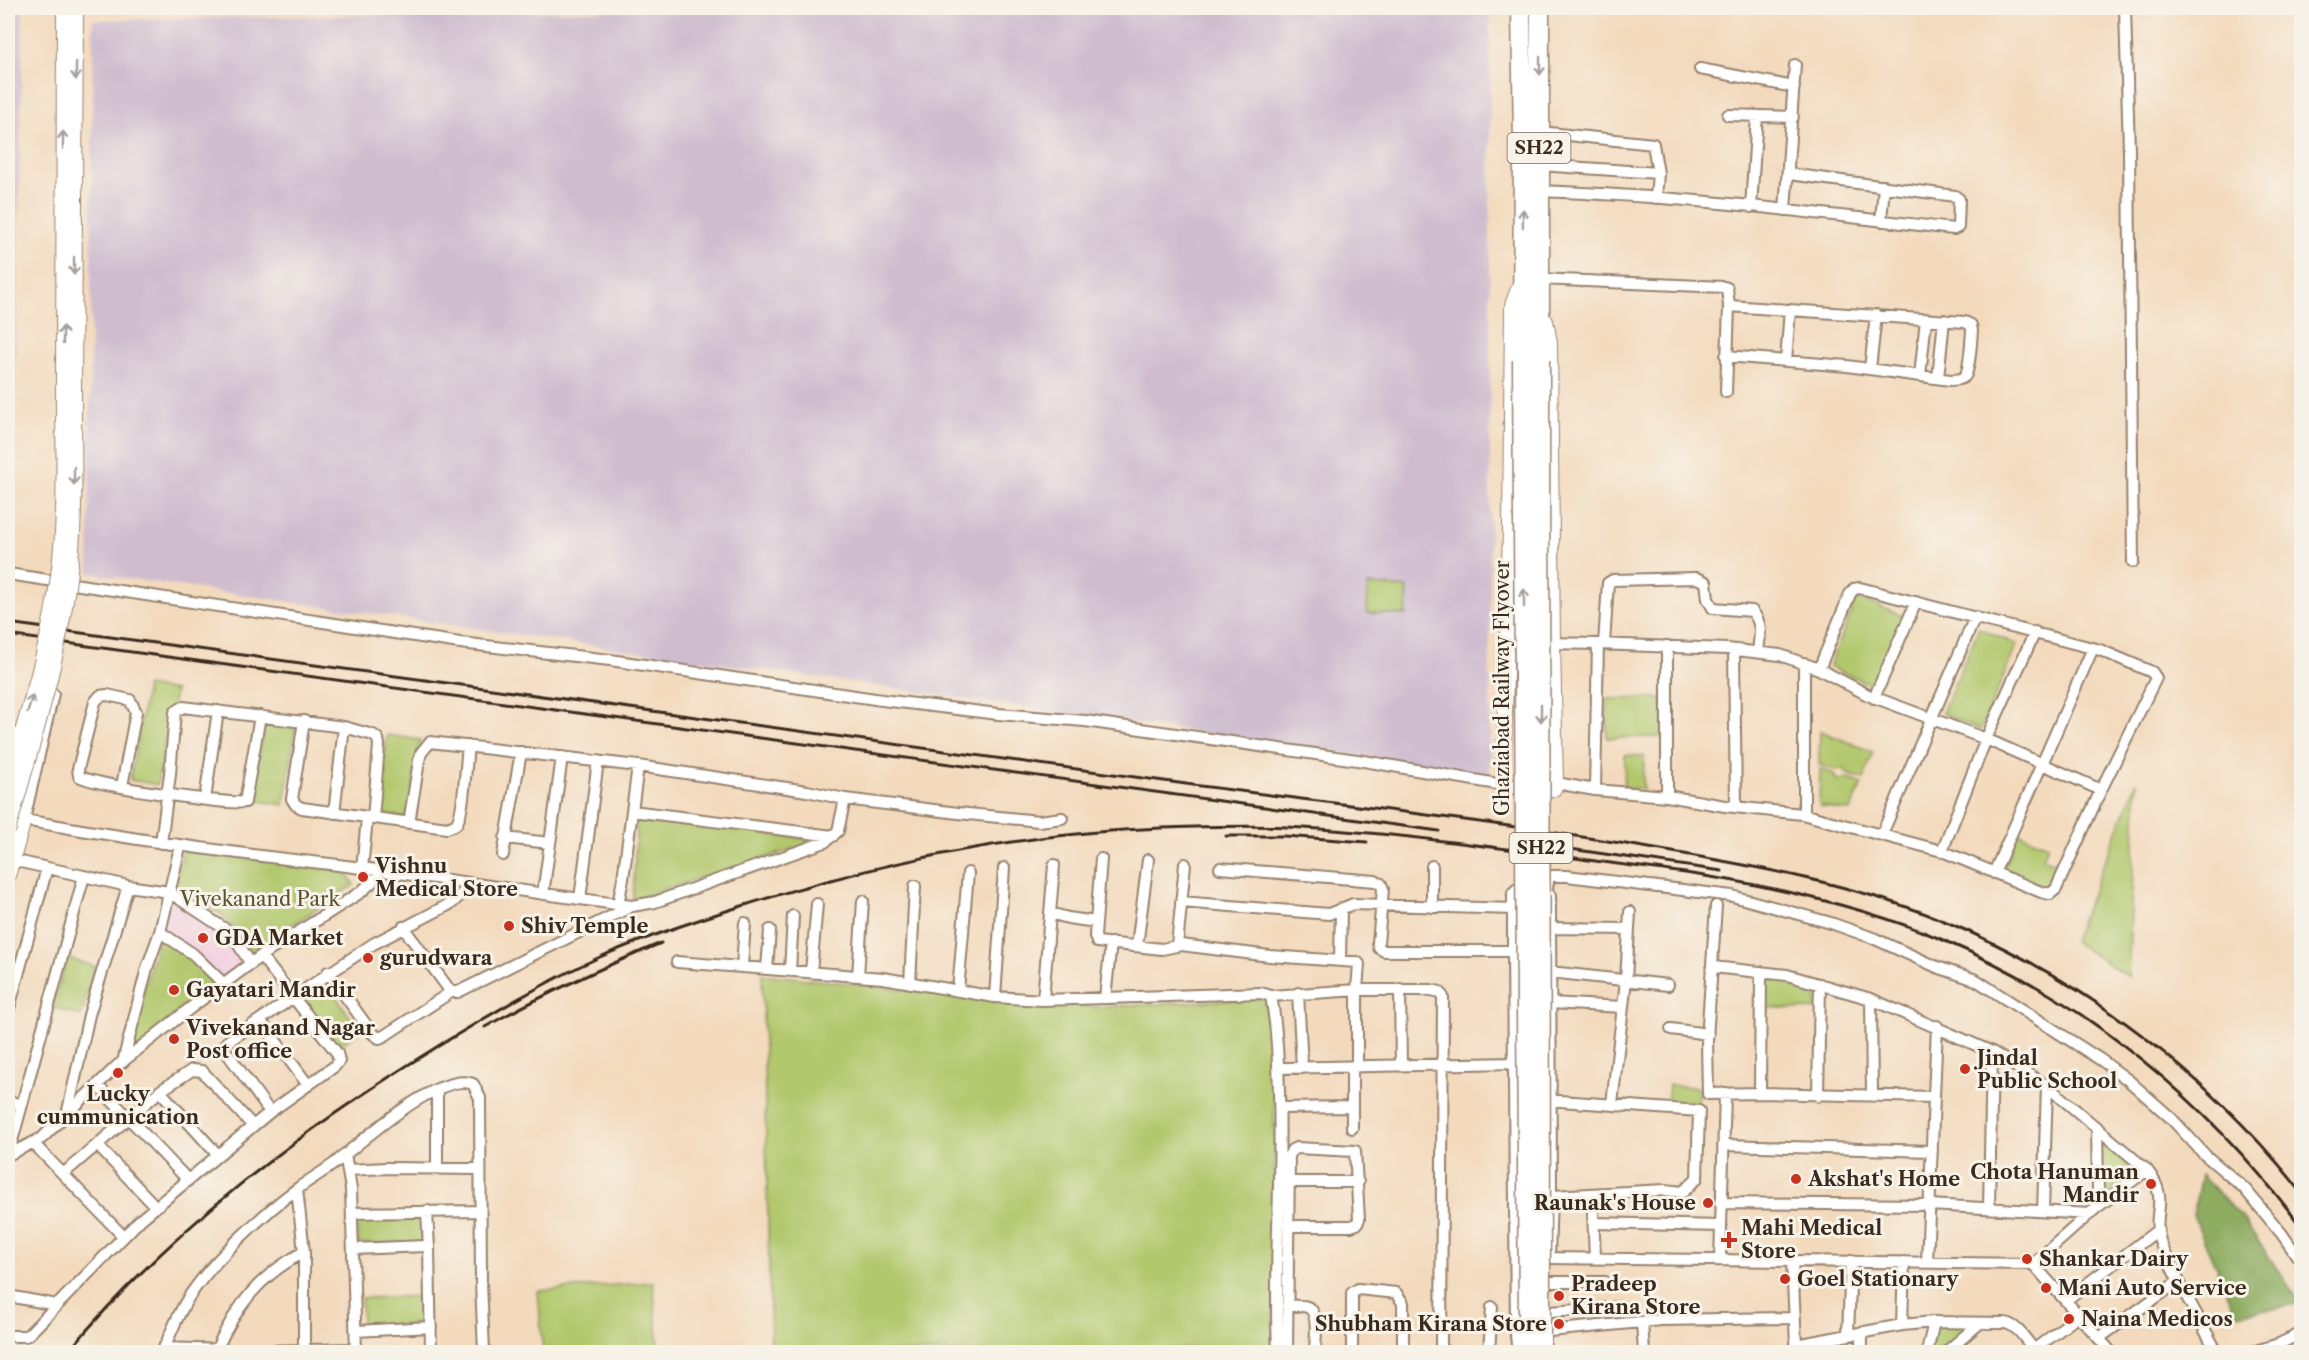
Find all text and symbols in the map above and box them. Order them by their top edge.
one-way arrow [1534,55,1546,75]
one-way arrow [70,60,82,80]
one-way arrow [57,131,69,151]
road number: SH22 [1508,133,1570,163]
one-way arrow [1517,208,1529,228]
one-way arrow [68,255,80,275]
one-way arrow [57,326,69,346]
one-way arrow [68,466,80,486]
street label: Ghaziabad Railway Flyover [1490,559,1514,816]
one-way arrow [1518,588,1530,608]
one-way arrow [24,695,36,714]
one-way arrow [1535,702,1546,722]
road number: SH22 [1510,833,1572,863]
place label: Vishnu Medical Store [374,854,518,901]
marker: Vishnu Medical Store [356,870,370,884]
park label: Vivekanand Park [179,887,341,911]
place label: Shiv Temple [521,914,649,938]
marker: Shiv Temple [502,919,516,933]
place label: GDA Market [215,926,343,950]
marker: GDA Market [196,931,210,945]
place label: gurudwara [379,946,493,970]
marker: gurudwara [361,951,375,965]
place label: Gayatari Mandir [186,978,356,1002]
marker: Gayatari Mandir [167,983,181,997]
place label: Vivekanand Nagar Post office [185,1016,375,1063]
marker: Vivekanand Nagar Post office [167,1032,181,1046]
place label: Jindal Public School [1973,1046,2117,1093]
marker: Jindal Public School [1958,1062,1972,1076]
marker: Lucky cummunication [111,1066,125,1080]
place label: Lucky cummunication [37,1082,199,1129]
place label: Chota Hanuman Mandir [1970,1160,2139,1207]
place label: Akshat's Home [1807,1167,1960,1191]
marker: Akshat's Home [1789,1172,1803,1186]
marker: Chota Hanuman Mandir [2144,1177,2158,1191]
place label: Raunak's House [1534,1191,1696,1215]
marker: Raunak's House [1701,1196,1715,1210]
place label: Mahi Medical Store [1741,1216,1882,1263]
marker: Mahi Medical Store [1722,1233,1736,1247]
place label: Shankar Dairy [2039,1247,2189,1271]
marker: Shankar Dairy [2020,1252,2034,1266]
place label: Goel Stationary [1797,1267,1959,1291]
place label: Pradeep Kirana Store [1571,1272,1700,1319]
marker: Goel Stationary [1778,1272,1792,1286]
place label: Mani Auto Service [2058,1276,2247,1300]
marker: Mani Auto Service [2039,1281,2053,1295]
marker: Pradeep Kirana Store [1552,1289,1566,1303]
place label: Naina Medicos [2081,1307,2233,1331]
place label: Shubham Kirana Store [1315,1312,1547,1336]
marker: Naina Medicos [2062,1312,2076,1326]
marker: Shubham Kirana Store [1552,1317,1566,1331]

